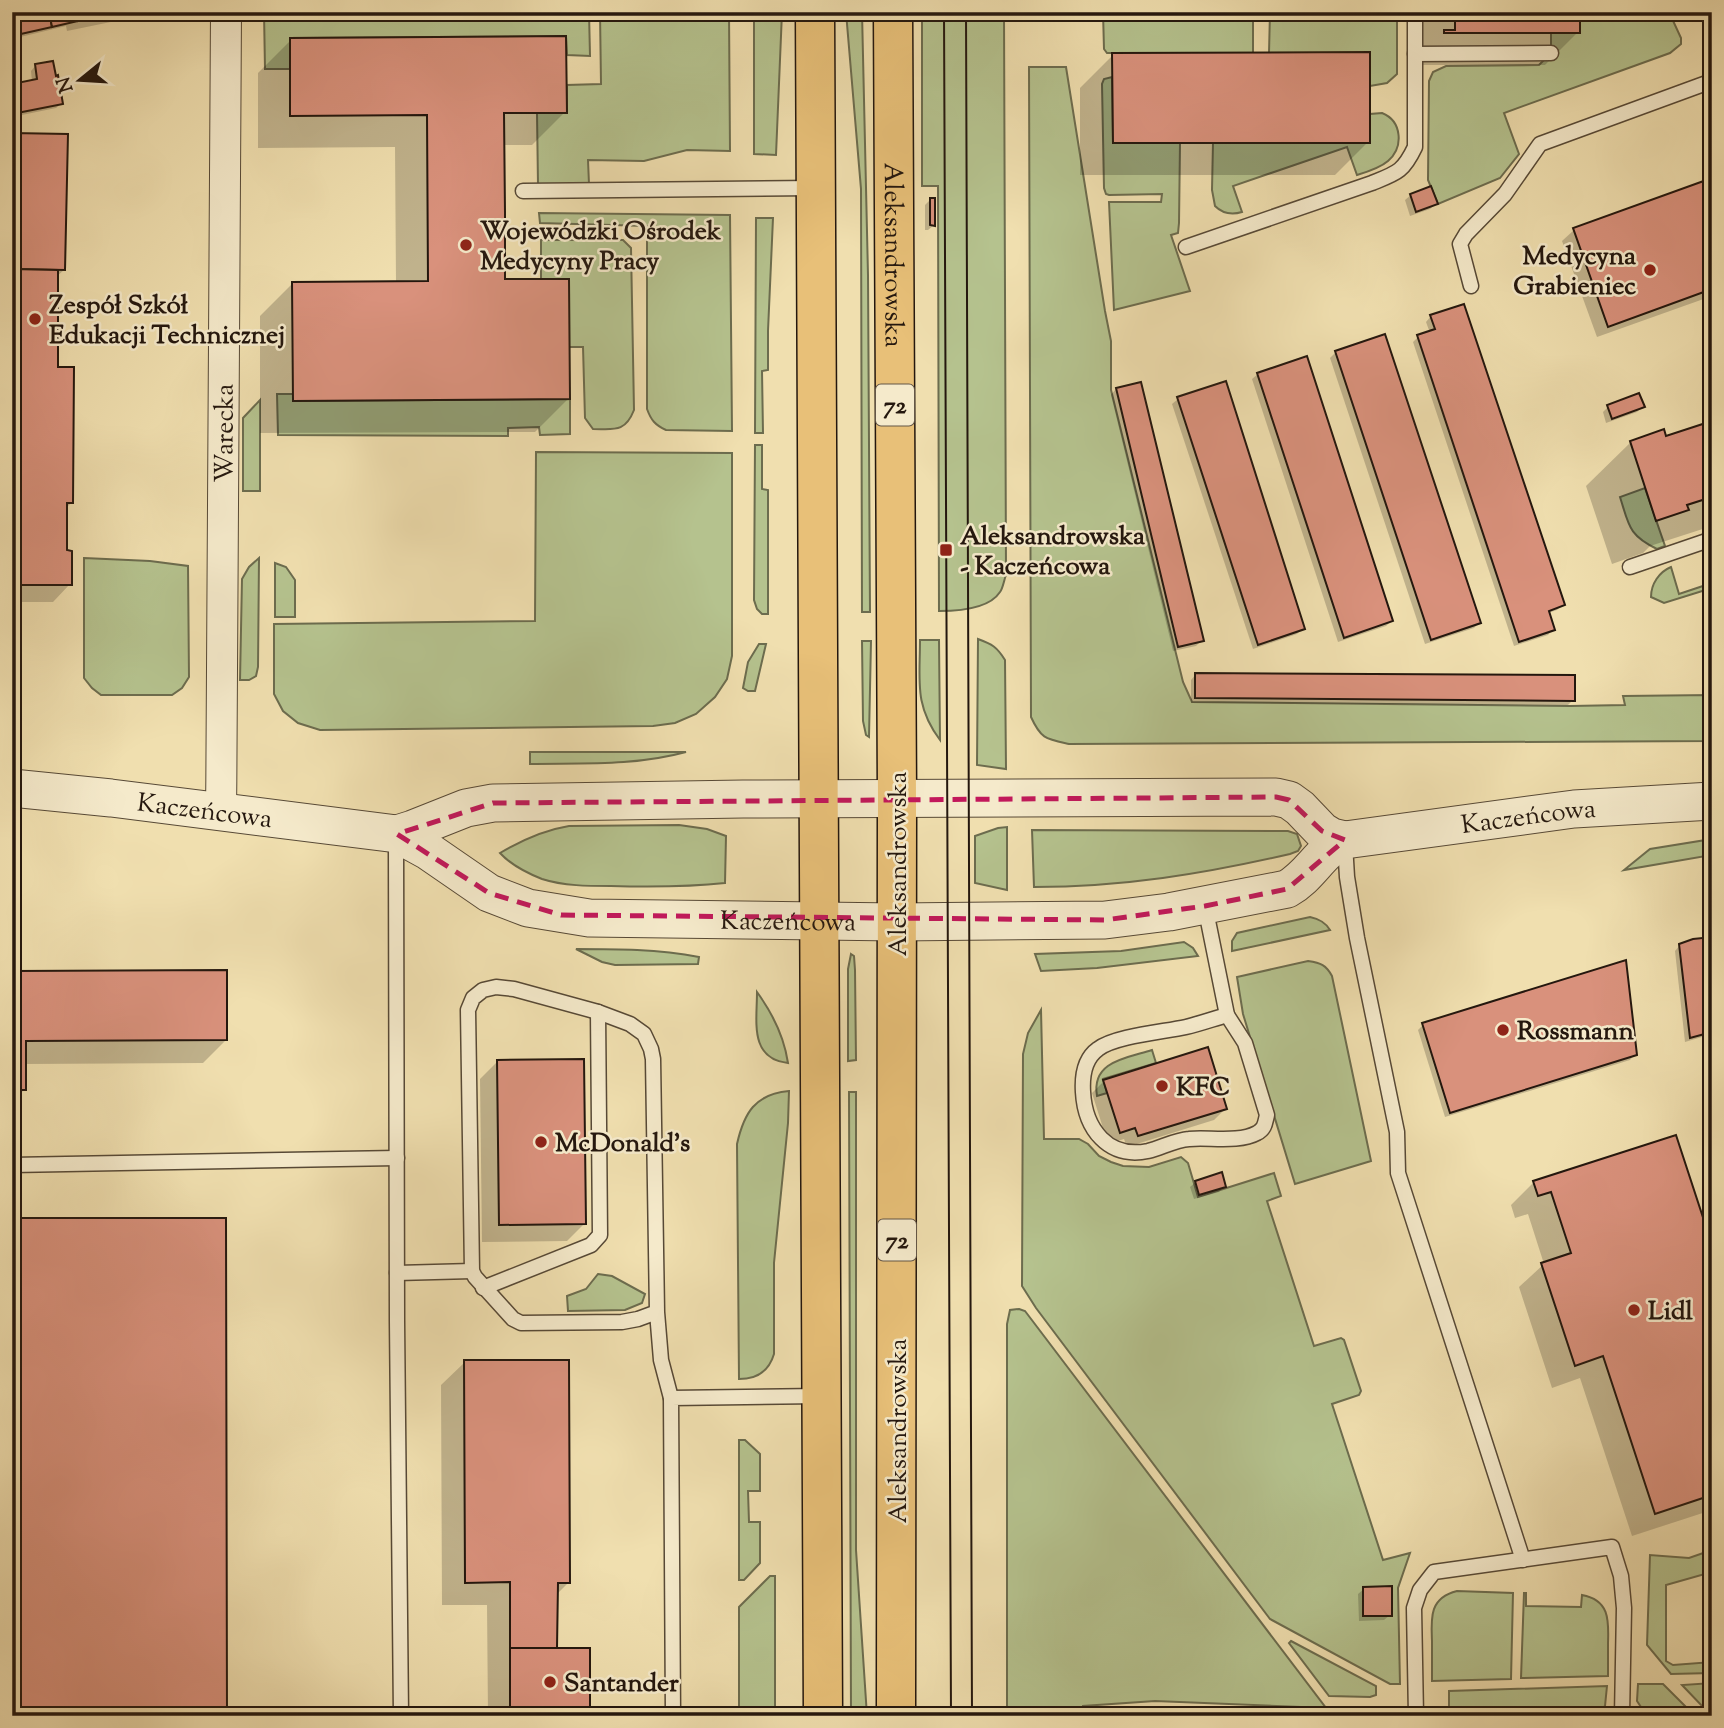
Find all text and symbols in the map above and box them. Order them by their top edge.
north arrow [46,46,116,116]
text: N [51,73,81,96]
street label: Aleksandrowska [873,162,911,348]
place label: Wojewódzki Ośrodek Medycyny Pracy [480,214,722,281]
marker: Wojewódzki Ośrodek Medycyny Pracy [458,237,474,253]
place label: Medycyna Grabieniec [1513,239,1636,306]
marker: Medycyna Grabieniec [1642,262,1658,278]
place label: Zespół Szkół Edukacji Technicznej [49,288,285,355]
marker: Zespół Szkół Edukacji Technicznej [27,311,43,327]
street label: Warecka [207,384,245,482]
road number: 72 [876,384,914,426]
place label: Aleksandrowska - Kaczeńcowa [960,519,1145,586]
marker: Aleksandrowska - Kaczeńcowa [938,542,954,558]
street label: Aleksandrowska [881,771,918,957]
street label: Kaczeńcowa [135,785,274,839]
street label: Kaczeńcowa [1459,792,1597,845]
street label: Kaczeńcowa [720,904,856,942]
place label: Rossmann [1517,1014,1634,1051]
marker: Rossmann [1495,1022,1511,1038]
place label: KFC [1176,1070,1230,1107]
marker: KFC [1154,1078,1170,1094]
place label: McDonald's [555,1126,690,1163]
marker: McDonald's [533,1134,549,1150]
road number: 72 [878,1220,916,1260]
place label: Lidl [1648,1294,1694,1331]
marker: Lidl [1626,1302,1642,1318]
street label: Aleksandrowska [881,1338,918,1524]
place label: Santander [564,1666,679,1703]
marker: Santander [542,1674,558,1690]

